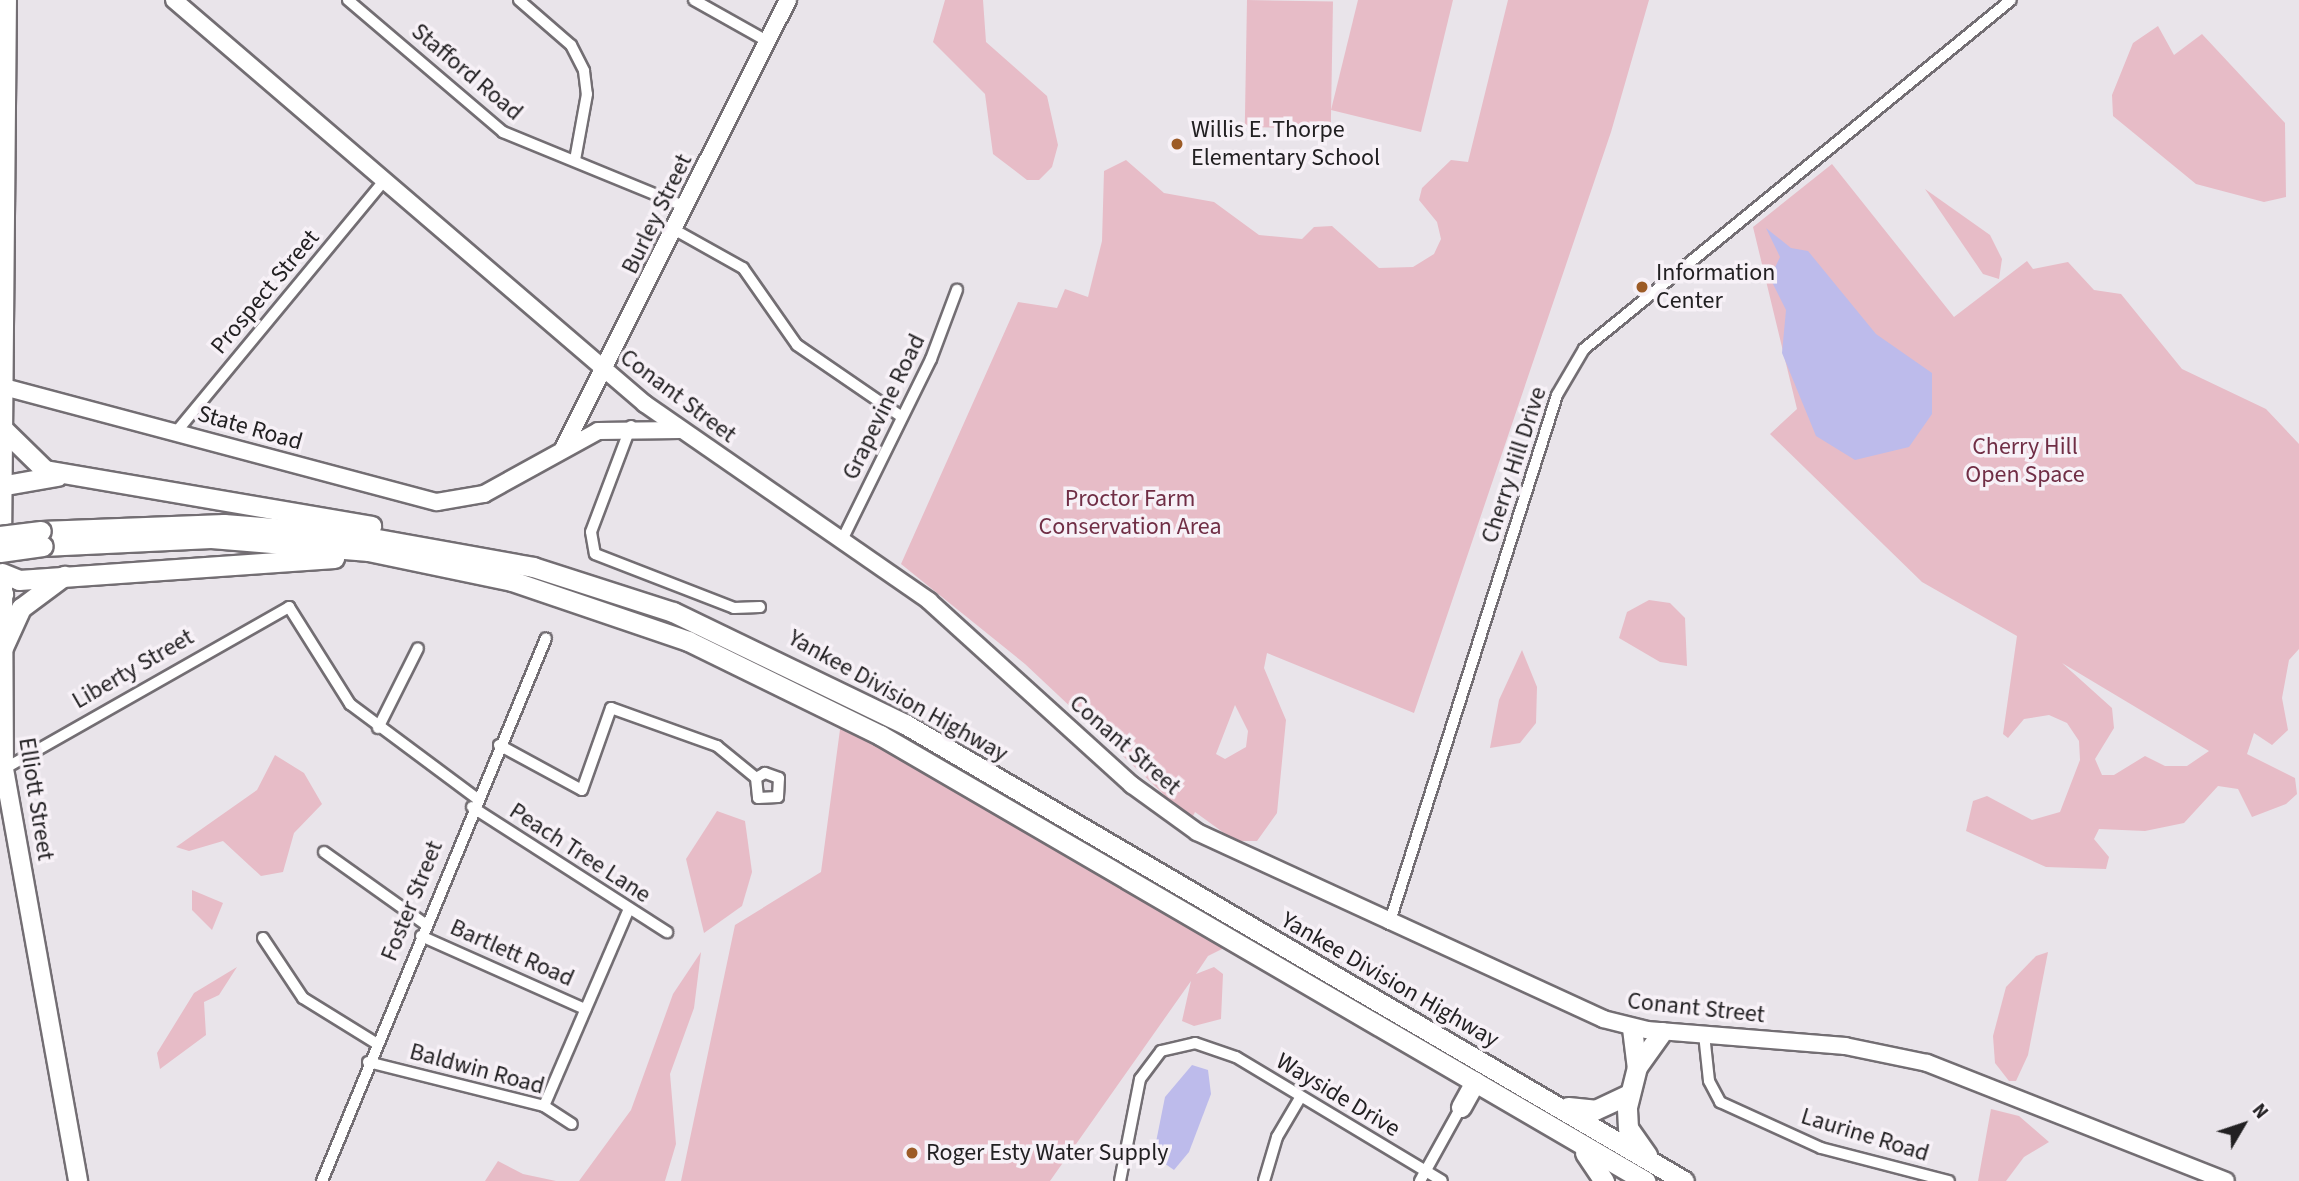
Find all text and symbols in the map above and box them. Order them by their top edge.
street label: Stafford Road [406,17,528,127]
place label: Willis E. Thorpe Elementary School [1191,116,1380,172]
marker: Willis E. Thorpe Elementary School [1169,136,1185,152]
street label: Burley Street [616,149,698,279]
street label: Prospect Street [205,224,325,360]
place label: Information Center [1656,259,1775,315]
marker: Information Center [1634,279,1650,295]
street label: Grapevine Road [836,329,932,485]
street label: Conant Street [614,343,742,449]
street label: Cherry Hill Drive [1475,383,1553,547]
street label: State Road [194,399,306,457]
park label: Cherry Hill Open Space [1965,433,2085,489]
park label: Proctor Farm Conservation Area [1039,485,1221,541]
street label: Liberty Street [67,623,199,715]
street label: Yankee Division Highway [783,624,1013,768]
street label: Conant Street [1063,689,1187,801]
street label: Elliott Street [12,735,60,863]
street label: Peach Tree Lane [504,797,656,909]
street label: Foster Street [375,837,449,965]
street label: Yankee Division Highway [1276,906,1504,1054]
street label: Bartlett Road [446,913,578,993]
street label: Conant Street [1626,986,1766,1030]
street label: Baldwin Road [407,1037,547,1101]
street label: Wayside Drive [1271,1047,1405,1143]
north arrow [2208,1090,2278,1160]
text: N [2245,1098,2274,1125]
street label: Laurine Road [1797,1102,1933,1168]
place label: Roger Esty Water Supply [926,1139,1168,1167]
marker: Roger Esty Water Supply [904,1145,920,1161]

